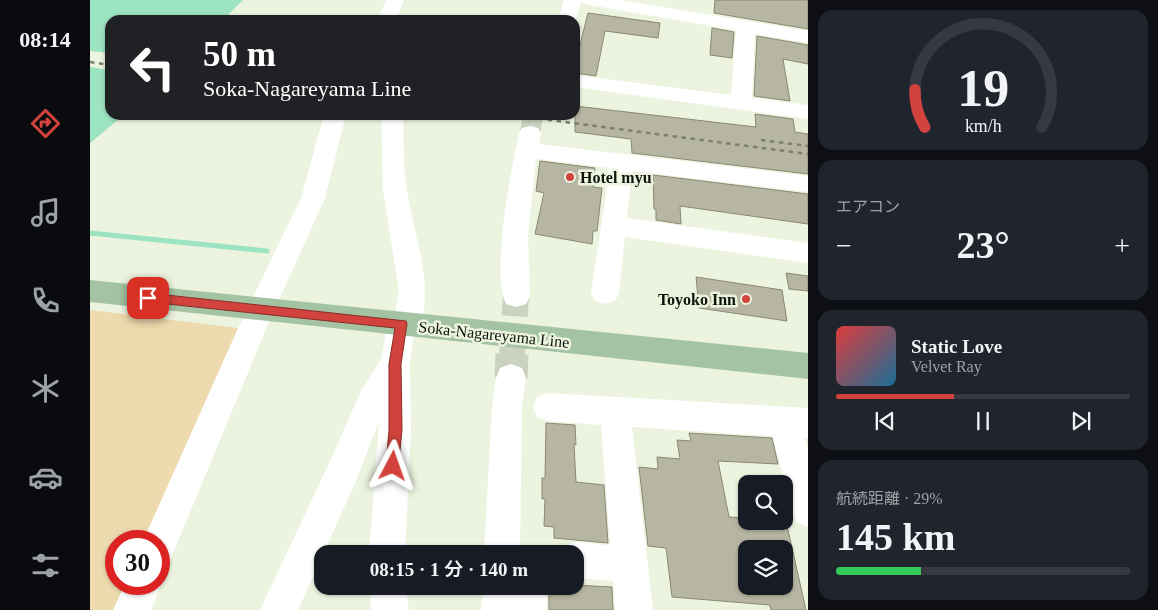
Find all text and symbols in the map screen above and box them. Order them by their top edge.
text: 08:14 [19,27,71,52]
icon: left [120,35,185,100]
text: 50 m [203,35,276,74]
text: 19 [957,60,1009,117]
text: Soka-Nagareyama Line [203,76,411,101]
icon: directions [28,106,63,141]
text: km/h [965,116,1001,136]
place label: Hotel myu [580,169,652,187]
marker: Hotel myu [564,171,576,183]
icon: music [28,195,63,230]
text: エアコン [836,198,900,215]
text: 23° [956,224,1010,266]
text: − [836,230,852,261]
text: + [1114,230,1130,261]
pin [127,277,169,319]
icon: phone [28,283,63,318]
icon: arrive [134,284,162,312]
place label: Toyoko Inn [658,291,736,309]
marker: Toyoko Inn [740,293,752,305]
street label: Soka-Nagareyama Line [418,318,570,352]
text: Static Love [911,336,1002,357]
text: Velvet Ray [911,358,982,375]
icon: climate [28,371,63,406]
icon: previous [871,407,899,435]
icon: pause [969,407,997,435]
icon: next [1067,407,1095,435]
position arrow [366,439,418,491]
icon: car [28,460,63,495]
map controls [738,475,793,595]
button: search [738,475,793,530]
text: 航続距離 · 29% [836,490,943,507]
text: 145 km [836,516,955,558]
speed limit sign: 30 [105,530,170,595]
button: layers [738,540,793,595]
icon: filters [28,548,63,583]
text: 08:15 · 1 分 · 140 m [370,559,528,580]

